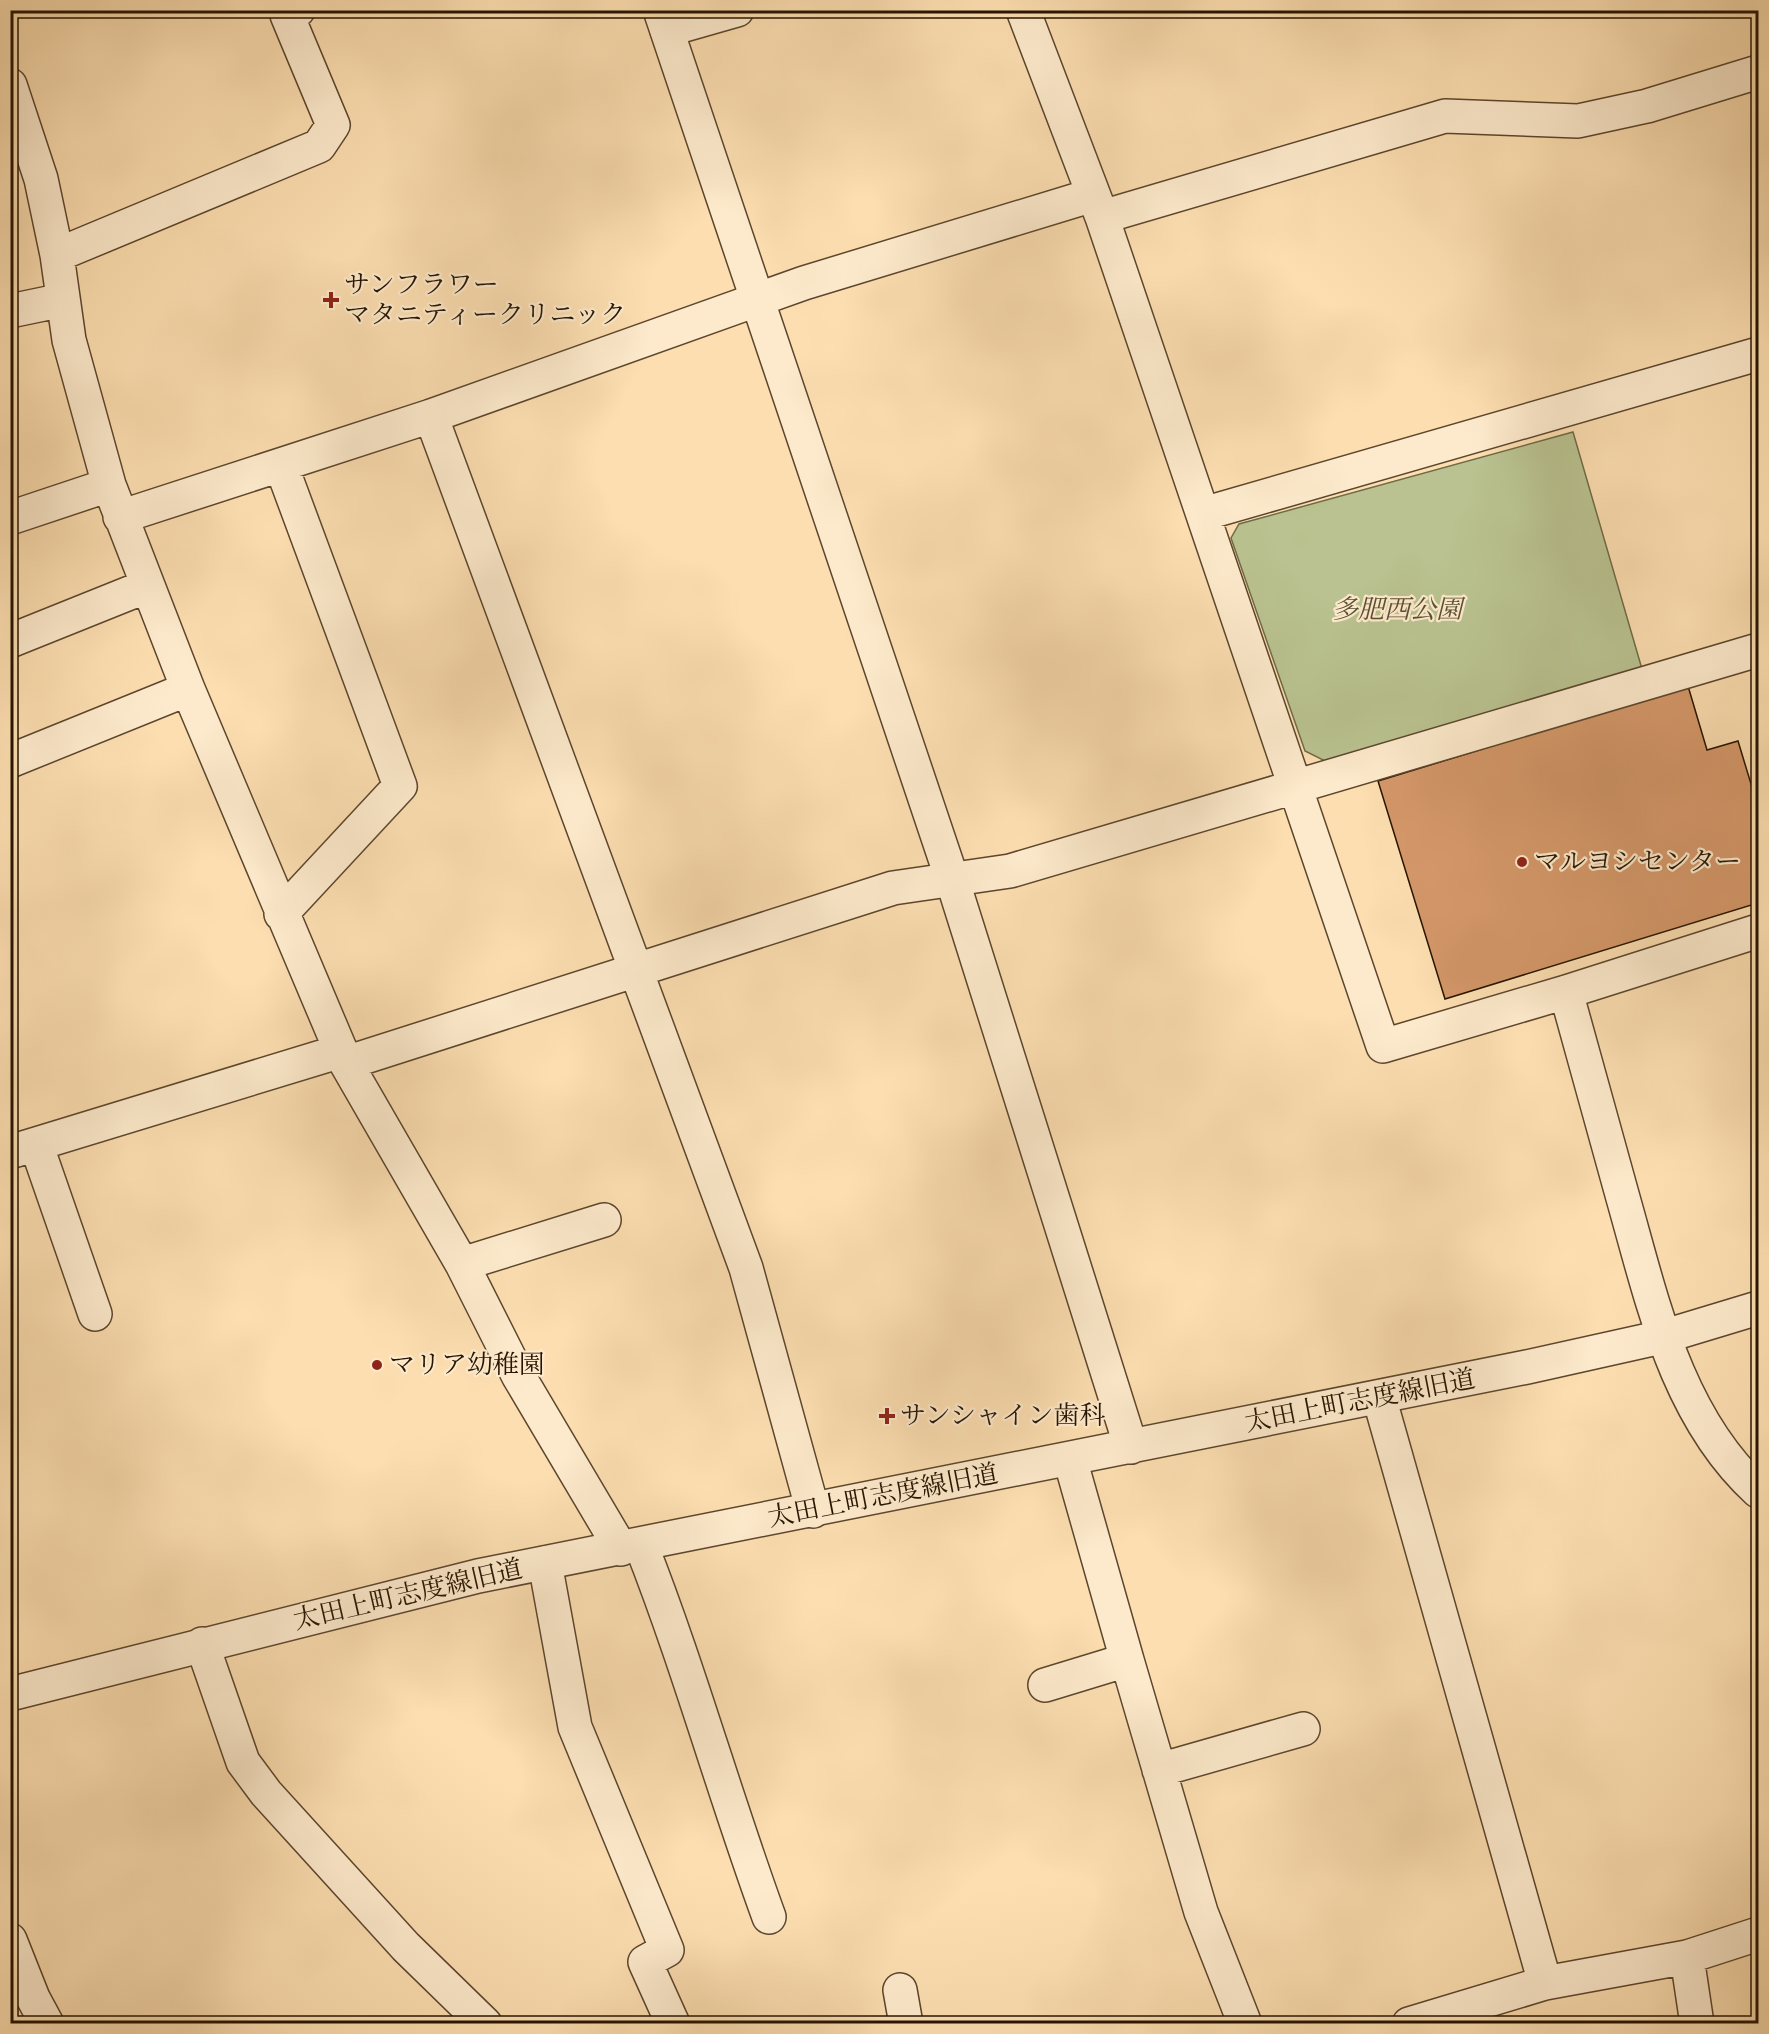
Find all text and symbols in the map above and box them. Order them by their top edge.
place label: サンフラワー マタニティークリニック [344,269,626,331]
marker: サンフラワー マタニティークリニック [322,291,340,309]
park label: 多肥西公園 [1332,594,1466,626]
place label: マルヨシセンター [1534,846,1741,878]
marker: マルヨシセンター [1515,855,1529,869]
place label: マリア幼稚園 [389,1349,545,1381]
marker: マリア幼稚園 [370,1358,384,1372]
street label: 太田上町志度線旧道 [1242,1363,1478,1439]
place label: サンシャイン歯科 [900,1400,1106,1432]
marker: サンシャイン歯科 [878,1407,896,1425]
street label: 太田上町志度線旧道 [765,1458,1001,1534]
street label: 太田上町志度線旧道 [290,1553,526,1637]

